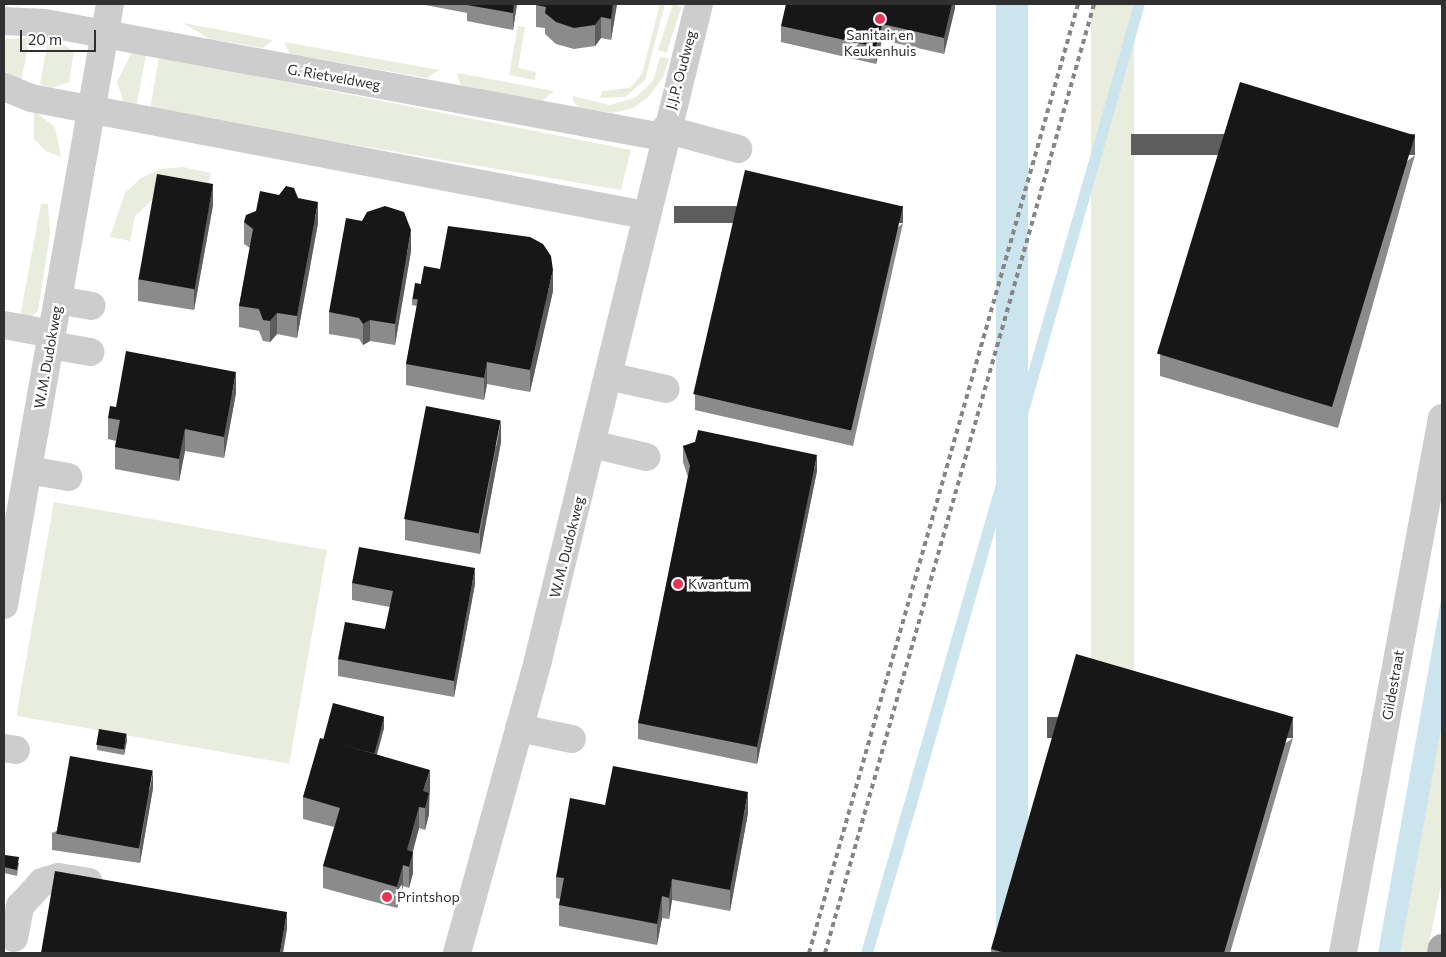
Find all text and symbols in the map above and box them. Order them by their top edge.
marker: Sanitair en Keukenhuis [874,13,886,25]
scale bar [22,20,99,52]
place label: Sanitair en Keukenhuis [844,27,916,59]
street label: J.J.P. Oudweg [662,29,700,111]
text: 20 m [28,30,62,48]
street label: G. Rietveldweg [286,61,382,93]
street label: W.M. Dudokweg [31,304,65,410]
street label: W.M. Dudokweg [546,494,588,600]
place label: Kwantum [688,576,749,592]
marker: Kwantum [672,578,684,590]
street label: Gildestraat [1379,649,1407,721]
place label: Printshop [397,889,460,905]
marker: Printshop [381,891,393,903]

